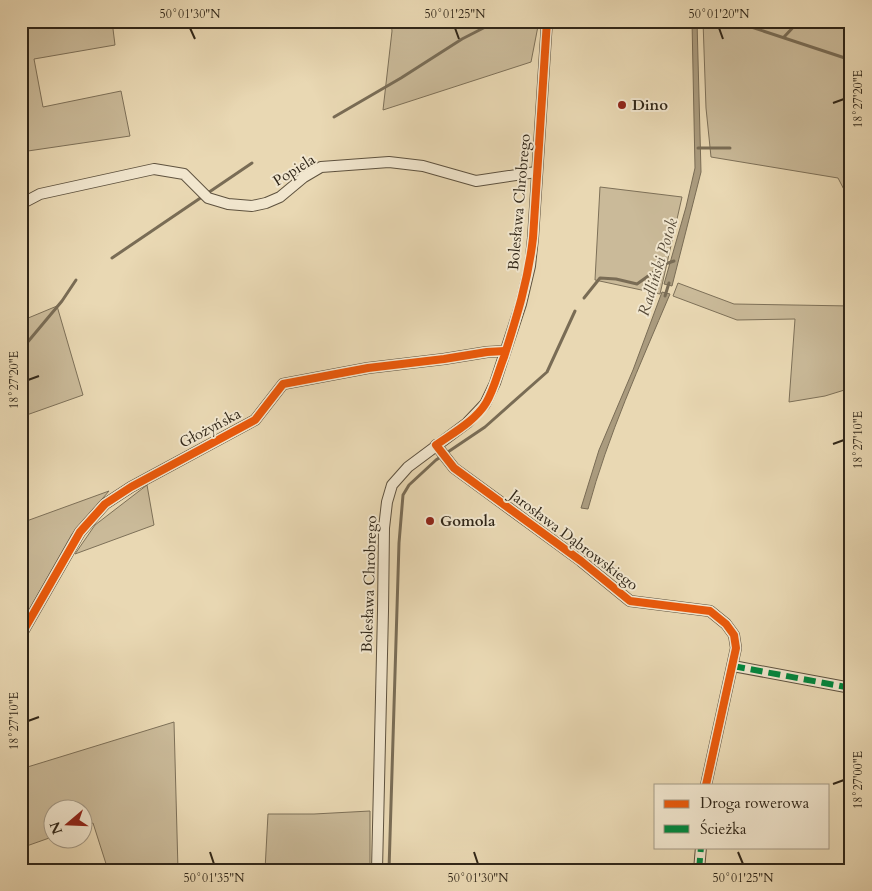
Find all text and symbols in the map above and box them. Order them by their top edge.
text: 50°01'30"N [160,6,221,22]
text: 50°01'25"N [425,6,486,22]
text: 50°01'20"N [689,6,750,22]
text: 18°27'20"E [850,70,866,128]
place label: Dino [632,95,668,115]
marker: Dino [616,99,628,111]
street label: Bolesława Chrobrego [503,133,535,271]
street label: Popiela [269,149,319,191]
water label: Radliński Potok [633,216,683,319]
text: 18°27'20"E [6,351,22,409]
street label: Głożyńska [176,403,245,453]
text: 18°27'10"E [850,411,866,469]
street label: Jarosława Dąbrowskiego [504,484,642,595]
place label: Gomola [440,511,496,531]
street label: Bolesława Chrobrego [357,515,381,653]
marker: Gomola [424,515,436,527]
text: 18°27'10"E [6,692,22,750]
text: 18°27'00"E [850,751,866,809]
legend [654,784,830,848]
text: Droga rowerowa [700,793,810,813]
north arrow [42,798,92,848]
text: N [45,819,67,837]
text: Ścieżka [700,819,747,839]
text: 50°01'35"N [184,870,245,886]
text: 50°01'30"N [448,870,509,886]
text: 50°01'25"N [713,870,774,886]

